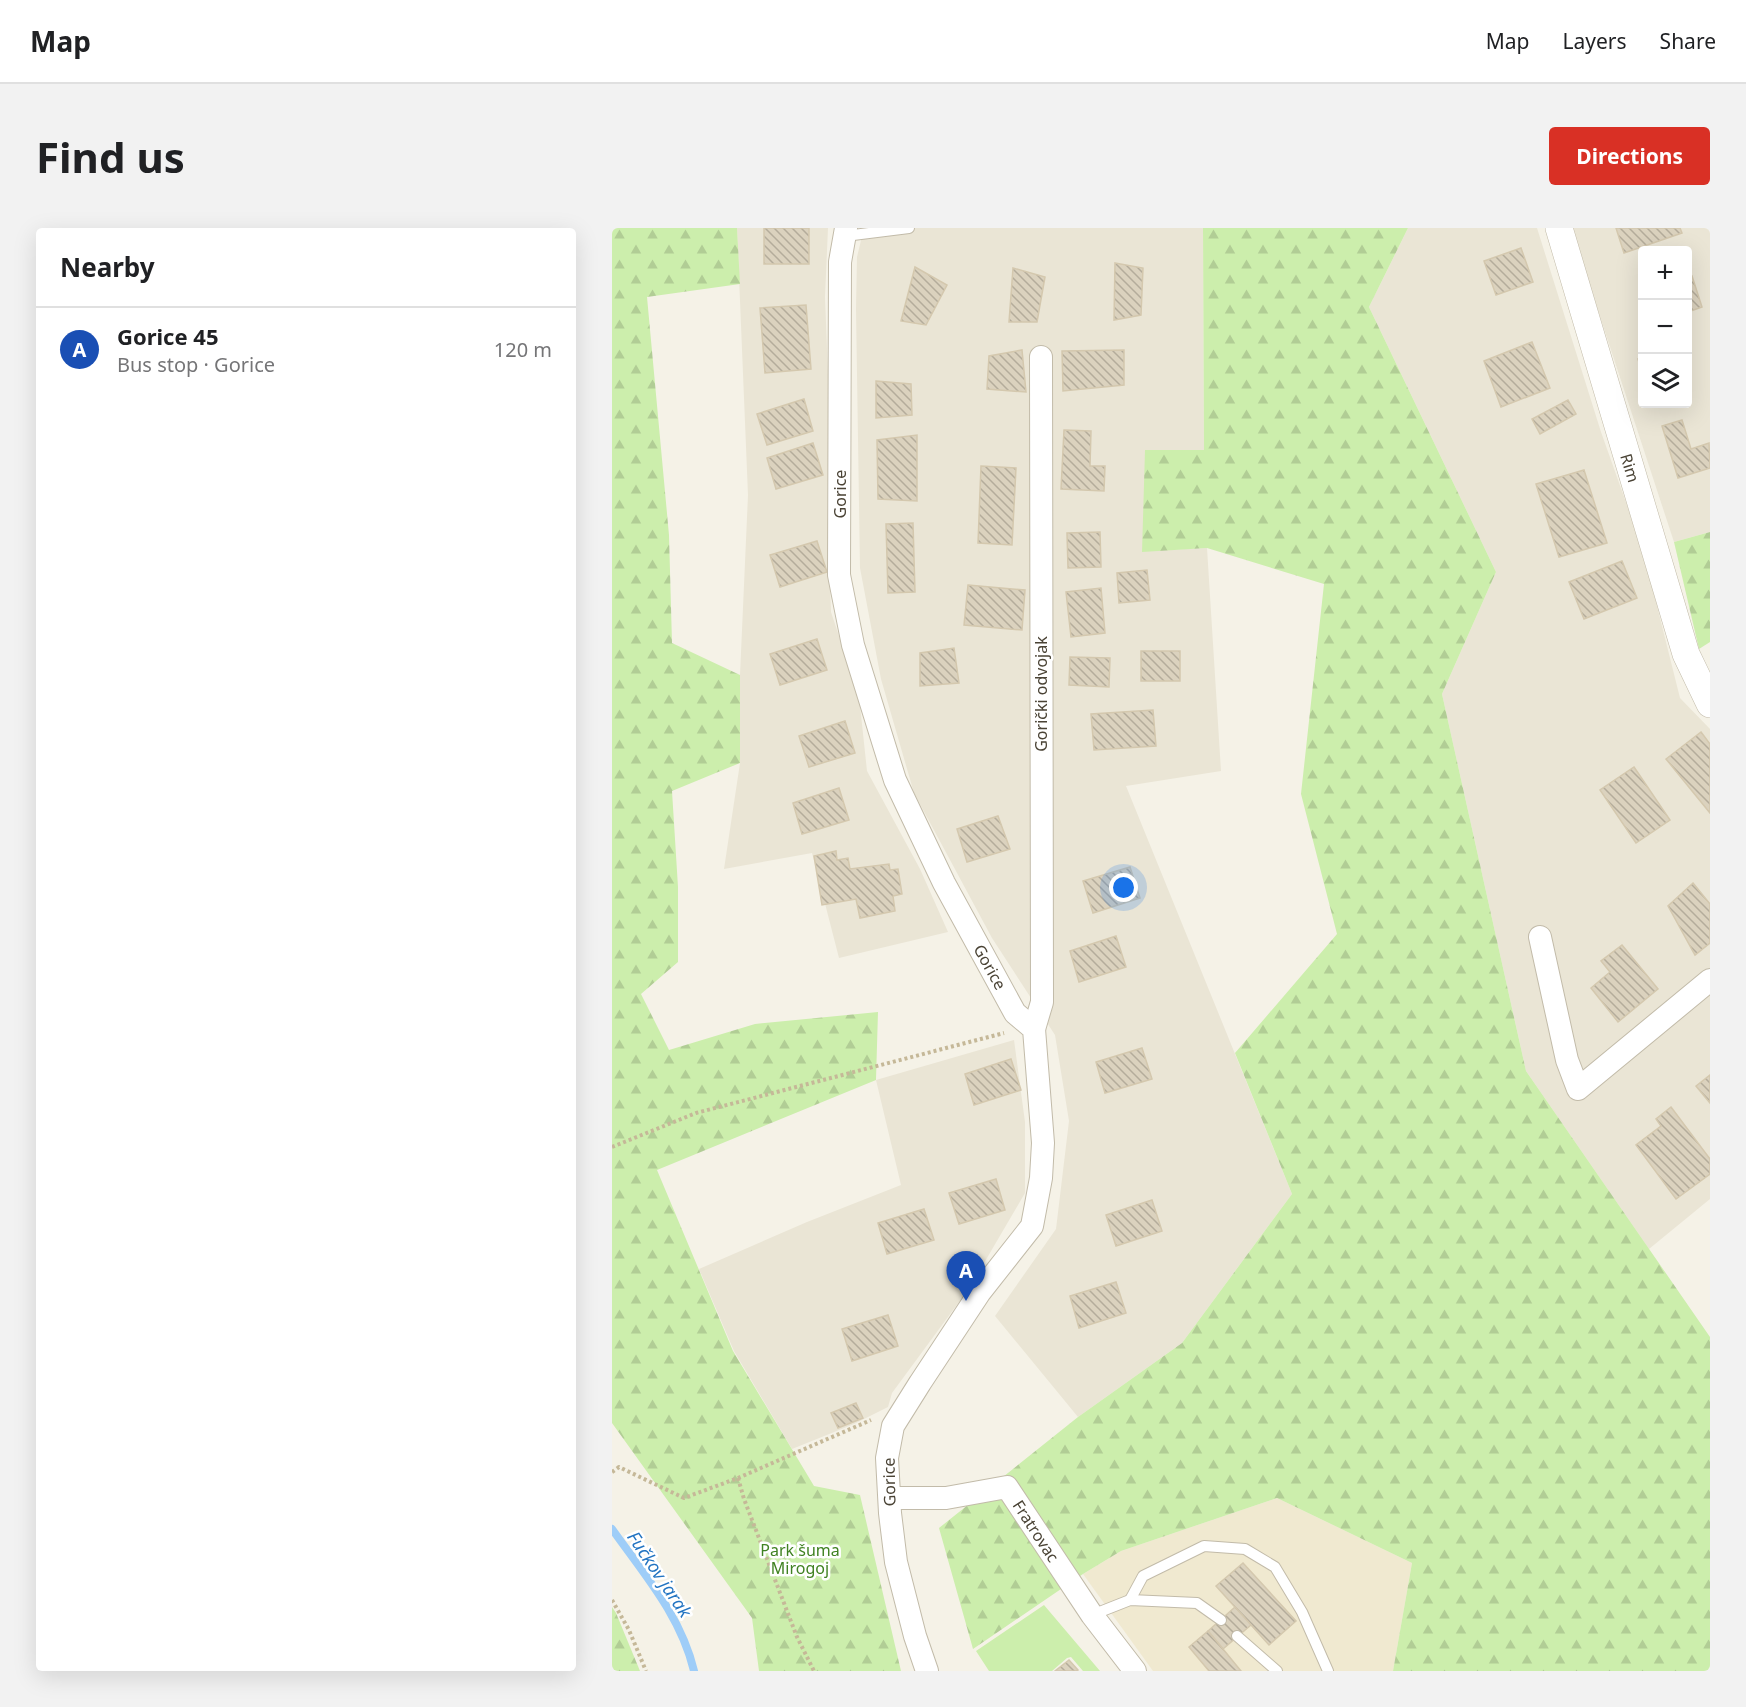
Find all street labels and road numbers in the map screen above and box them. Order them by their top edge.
street label: Rim [1615,451,1645,485]
street label: Gorice [829,470,851,518]
street label: Gorički odvojak [1030,636,1052,752]
street label: Gorice [969,940,1011,994]
street label: Gorice [878,1457,900,1507]
street label: Fratrovac [1008,1496,1064,1567]

